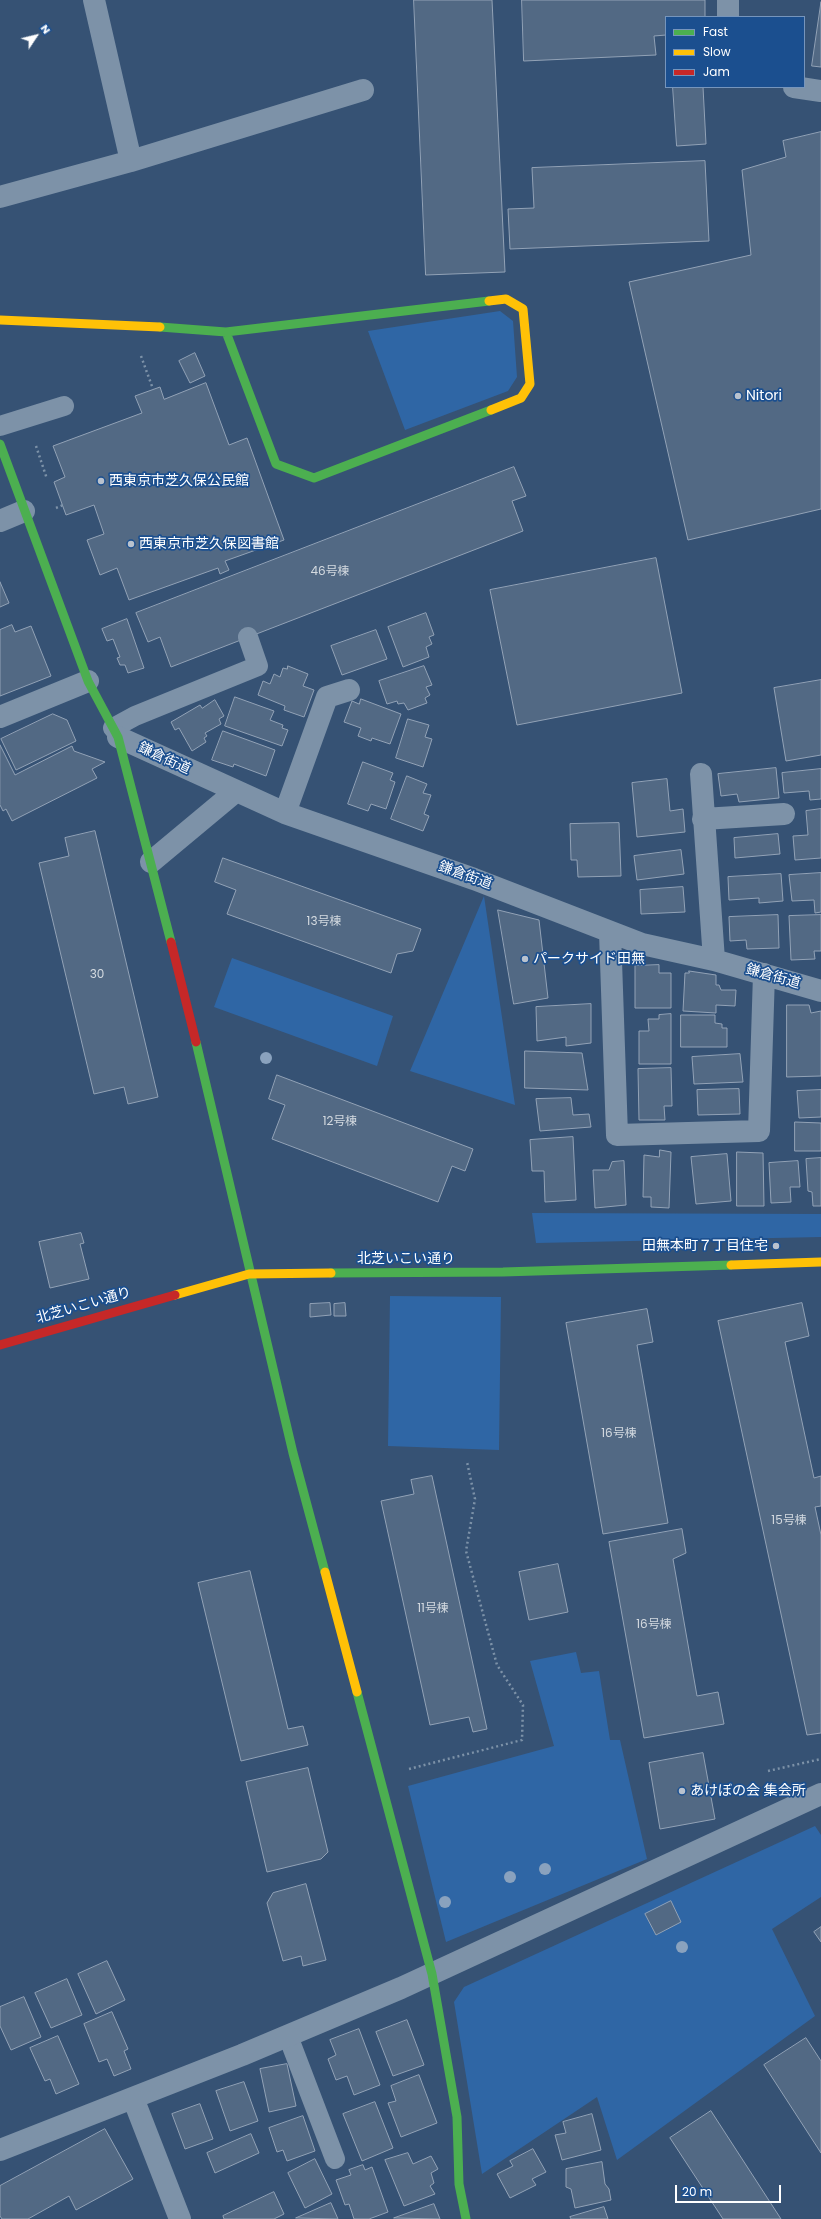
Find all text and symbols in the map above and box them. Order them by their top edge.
north arrow [16,16,56,56]
legend [665,16,805,88]
text: N [37,21,55,37]
text: Fast [703,23,728,40]
text: Slow [703,43,731,60]
text: Jam [703,63,730,80]
place label: Nitori [746,388,782,404]
marker: Nitori [733,391,743,401]
place label: 西東京市芝久保公民館 [109,473,249,489]
marker: 西東京市芝久保公民館 [96,476,106,486]
place label: 西東京市芝久保図書館 [139,536,279,552]
marker: 西東京市芝久保図書館 [126,539,136,549]
house number: 46号棟 [310,565,350,579]
street label: 鎌倉街道 [135,740,193,778]
street label: 鎌倉街道 [436,859,494,893]
house number: 13号棟 [307,915,341,929]
place label: パークサイド田無 [533,951,645,967]
marker: パークサイド田無 [520,954,530,964]
street label: 鎌倉街道 [744,961,802,993]
house number: 30 [90,968,104,982]
house number: 12号棟 [323,1115,357,1129]
place label: 田無本町７丁目住宅 [642,1238,768,1254]
marker: 田無本町７丁目住宅 [771,1241,781,1251]
street label: 北芝いこい通り [357,1251,455,1267]
street label: 北芝いこい通り [35,1284,133,1328]
house number: 16号棟 [601,1427,637,1441]
house number: 15号棟 [771,1514,807,1528]
house number: 11号棟 [417,1602,449,1616]
house number: 16号棟 [636,1618,672,1632]
place label: あけぼの会 集会所 [690,1783,806,1799]
marker: あけぼの会 集会所 [677,1786,687,1796]
scale bar [677,2177,783,2203]
text: 20 m [682,2183,712,2200]

